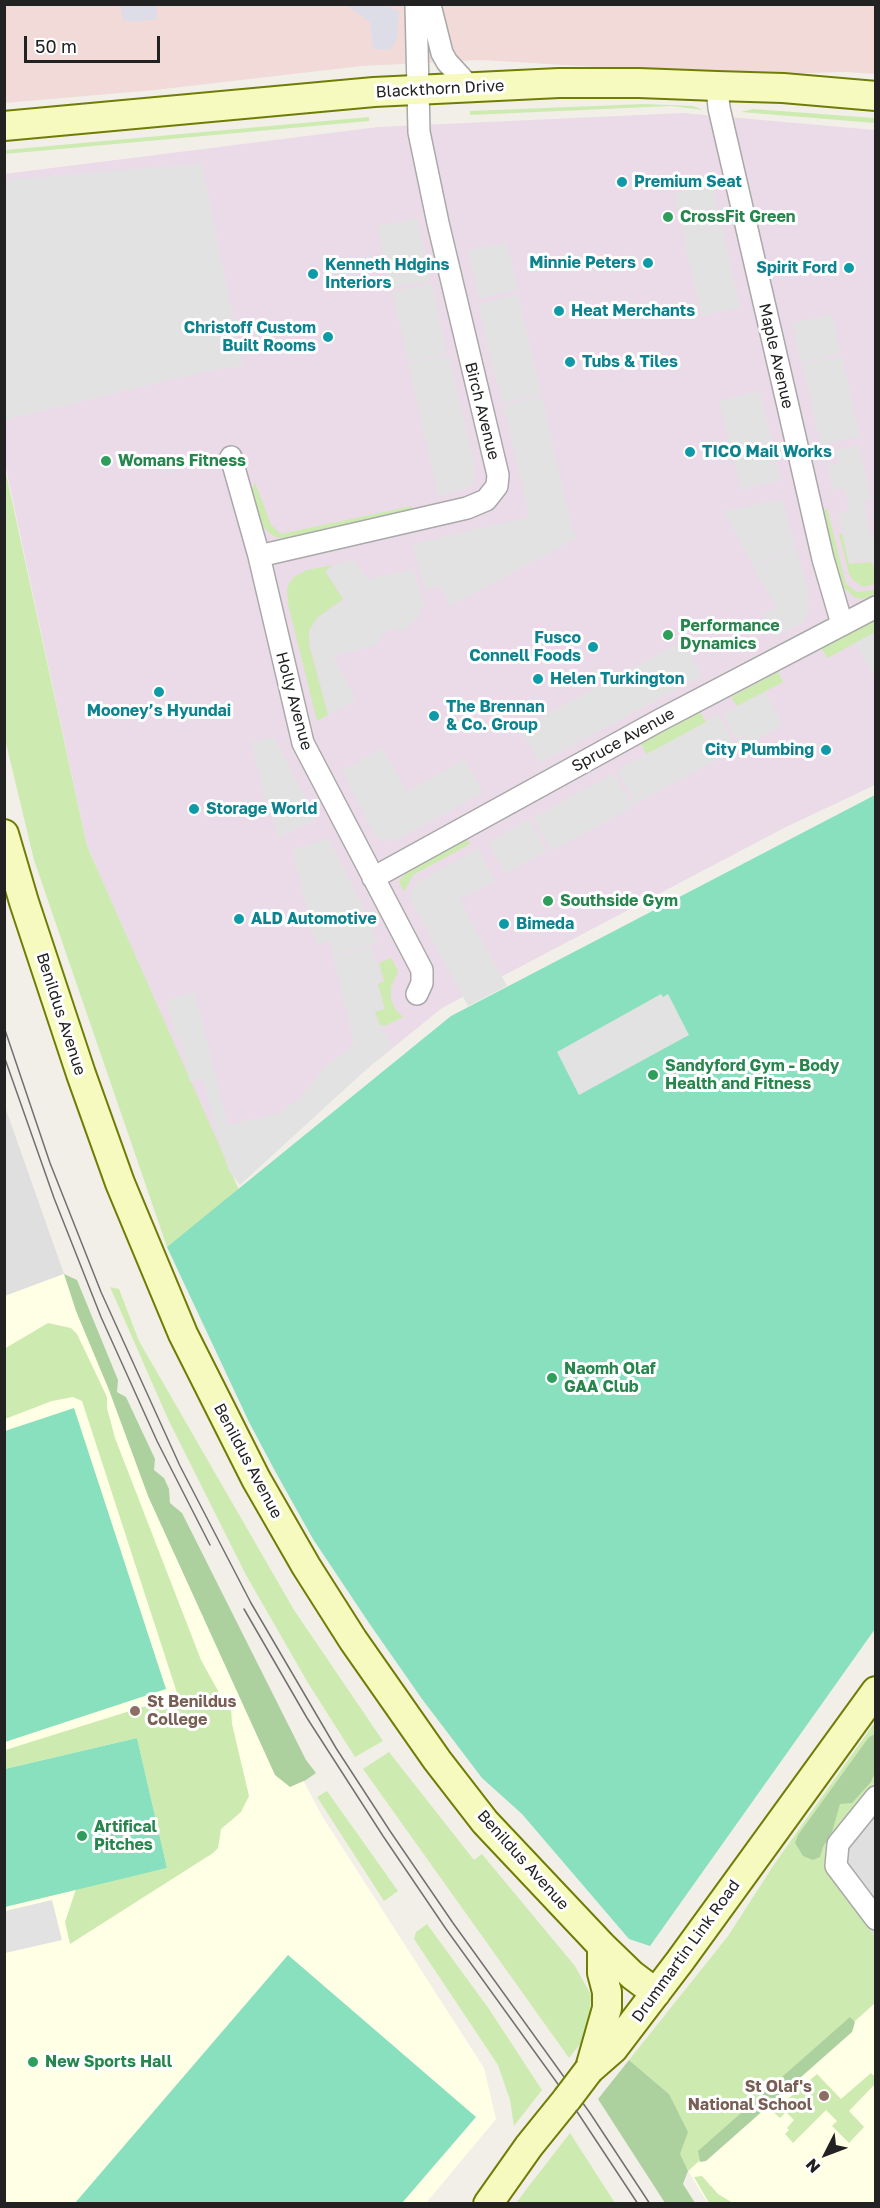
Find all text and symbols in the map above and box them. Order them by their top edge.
scale bar [27,24,164,62]
text: 50 m [35,35,77,57]
street label: Blackthorn Drive [375,76,505,102]
place label: Premium Seat [634,172,742,192]
marker: Premium Seat [615,175,629,189]
place label: CrossFit Green [680,207,796,227]
marker: CrossFit Green [661,210,675,224]
place label: Minnie Peters [529,253,636,273]
place label: Kenneth Hdgins Interiors [325,255,449,293]
marker: Minnie Peters [641,256,655,270]
place label: Spirit Ford [756,258,837,278]
marker: Spirit Ford [842,261,856,275]
marker: Kenneth Hdgins Interiors [306,267,320,281]
place label: Heat Merchants [571,301,695,321]
street label: Maple Avenue [755,302,797,410]
marker: Heat Merchants [552,304,566,318]
place label: Christoff Custom Built Rooms [184,318,316,356]
marker: Christoff Custom Built Rooms [321,330,335,344]
place label: Tubs & Tiles [582,352,678,372]
marker: Tubs & Tiles [563,355,577,369]
street label: Birch Avenue [461,360,503,462]
place label: TICO Mail Works [702,442,832,462]
marker: TICO Mail Works [683,445,697,459]
place label: Womans Fitness [118,451,246,471]
marker: Womans Fitness [99,454,113,468]
place label: Performance Dynamics [680,616,780,654]
place label: Fusco Connell Foods [469,628,581,666]
marker: Performance Dynamics [661,628,675,642]
marker: Fusco Connell Foods [586,640,600,654]
street label: Holly Avenue [272,650,316,752]
place label: Helen Turkington [550,669,684,689]
marker: Helen Turkington [531,672,545,686]
marker: Mooney’s Hyundai [152,685,166,699]
place label: The Brennan & Co. Group [446,697,545,735]
place label: Mooney’s Hyundai [87,701,231,721]
street label: Spruce Avenue [568,704,678,776]
marker: The Brennan & Co. Group [427,709,441,723]
place label: City Plumbing [705,740,814,760]
marker: City Plumbing [819,743,833,757]
place label: Storage World [206,799,317,819]
marker: Storage World [187,802,201,816]
place label: Southside Gym [560,891,678,911]
marker: Southside Gym [541,894,555,908]
place label: ALD Automotive [251,909,377,929]
marker: ALD Automotive [232,912,246,926]
place label: Bimeda [516,914,574,934]
marker: Bimeda [497,917,511,931]
street label: Benildus Avenue [32,950,90,1078]
place label: Sandyford Gym - Body Health and Fitness [665,1056,839,1094]
marker: Sandyford Gym - Body Health and Fitness [646,1068,660,1082]
place label: Naomh Olaf GAA Club [564,1359,656,1397]
marker: Naomh Olaf GAA Club [545,1371,559,1385]
street label: Benildus Avenue [210,1400,286,1522]
place label: St Benildus College [147,1692,236,1730]
marker: St Benildus College [128,1704,142,1718]
street label: Benildus Avenue [473,1806,573,1914]
place label: Artifical Pitches [94,1817,157,1855]
marker: Artifical Pitches [75,1829,89,1843]
street label: Drummartin Link Road [628,1876,744,2026]
place label: New Sports Hall [45,2052,172,2072]
marker: New Sports Hall [26,2055,40,2069]
place label: St Olaf's National School [688,2077,812,2115]
marker: St Olaf's National School [817,2089,831,2103]
north arrow [796,2124,856,2184]
text: N [801,2155,824,2177]

